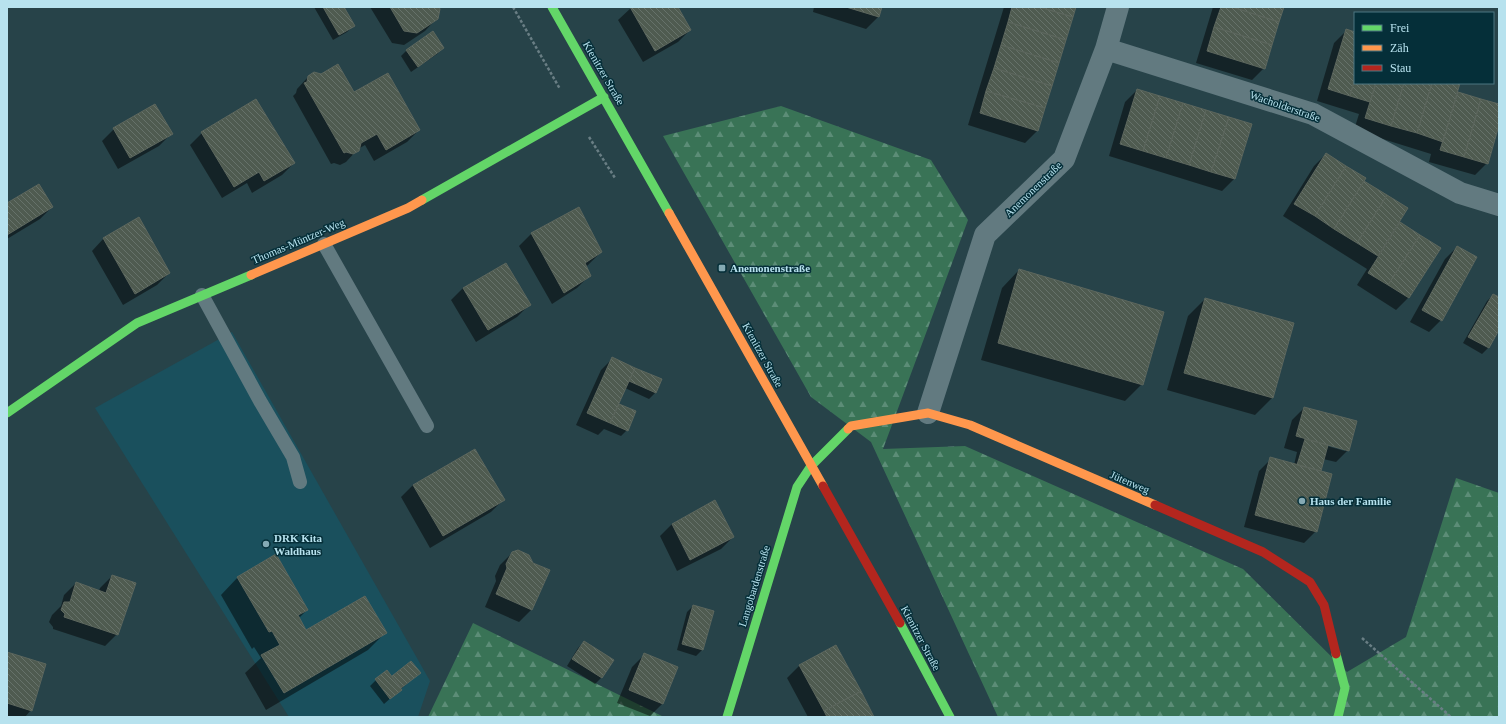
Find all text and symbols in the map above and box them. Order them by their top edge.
legend [1354,12,1494,84]
text: Frei [1390,21,1410,35]
street label: Kienitzer Straße [581,39,627,107]
text: Zäh [1390,41,1409,55]
text: Stau [1390,61,1411,75]
street label: Wacholderstraße [1248,88,1322,124]
street label: Anemonenstraße [1002,159,1064,219]
street label: Thomas-Müntzer-Weg [250,216,347,266]
place label: Anemonenstraße [730,262,810,274]
marker: Anemonenstraße [717,263,727,273]
street label: Kienitzer Straße [740,321,786,389]
street label: Jütenweg [1109,468,1152,496]
place label: Haus der Familie [1310,495,1391,507]
marker: Haus der Familie [1297,496,1307,506]
place label: DRK Kita Waldhaus [274,532,322,557]
marker: DRK Kita Waldhaus [261,539,271,549]
street label: Langobardenstraße [736,544,772,628]
street label: Kienitzer Straße [899,603,943,673]

